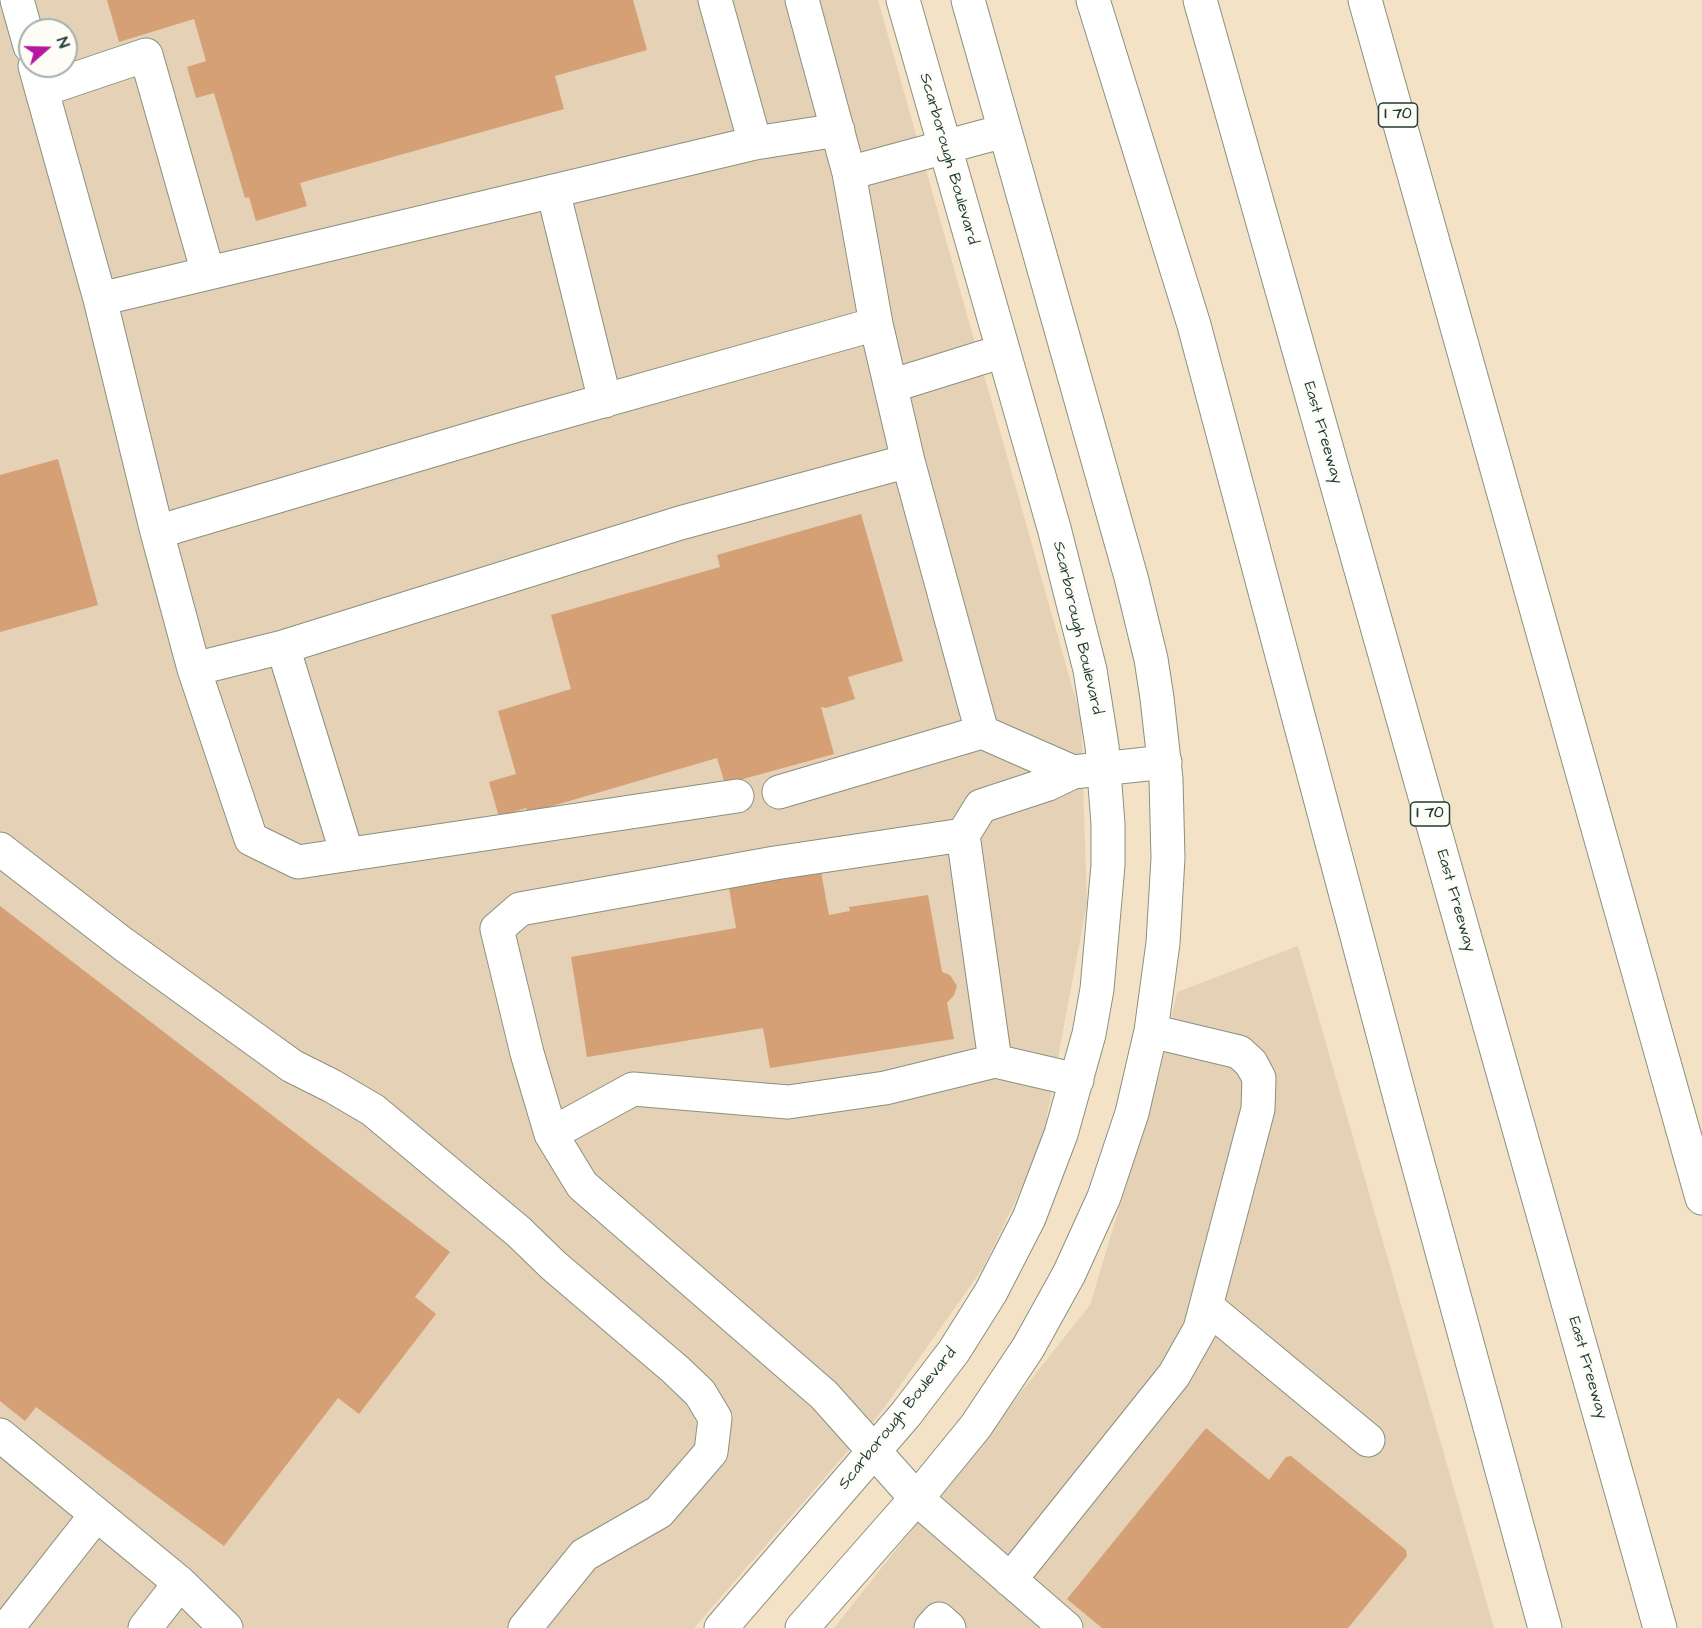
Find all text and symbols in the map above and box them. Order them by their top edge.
north arrow [18,18,78,78]
text: N [51,34,75,51]
street label: Scarborough Boulevard [914,71,982,247]
road number: I 70 [1378,103,1418,127]
street label: East Freeway [1298,380,1346,486]
street label: Scarborough Boulevard [1048,540,1106,716]
road number: I 70 [1410,802,1450,826]
street label: East Freeway [1431,848,1479,954]
street label: East Freeway [1563,1315,1611,1421]
street label: Scarborough Boulevard [835,1344,961,1494]

